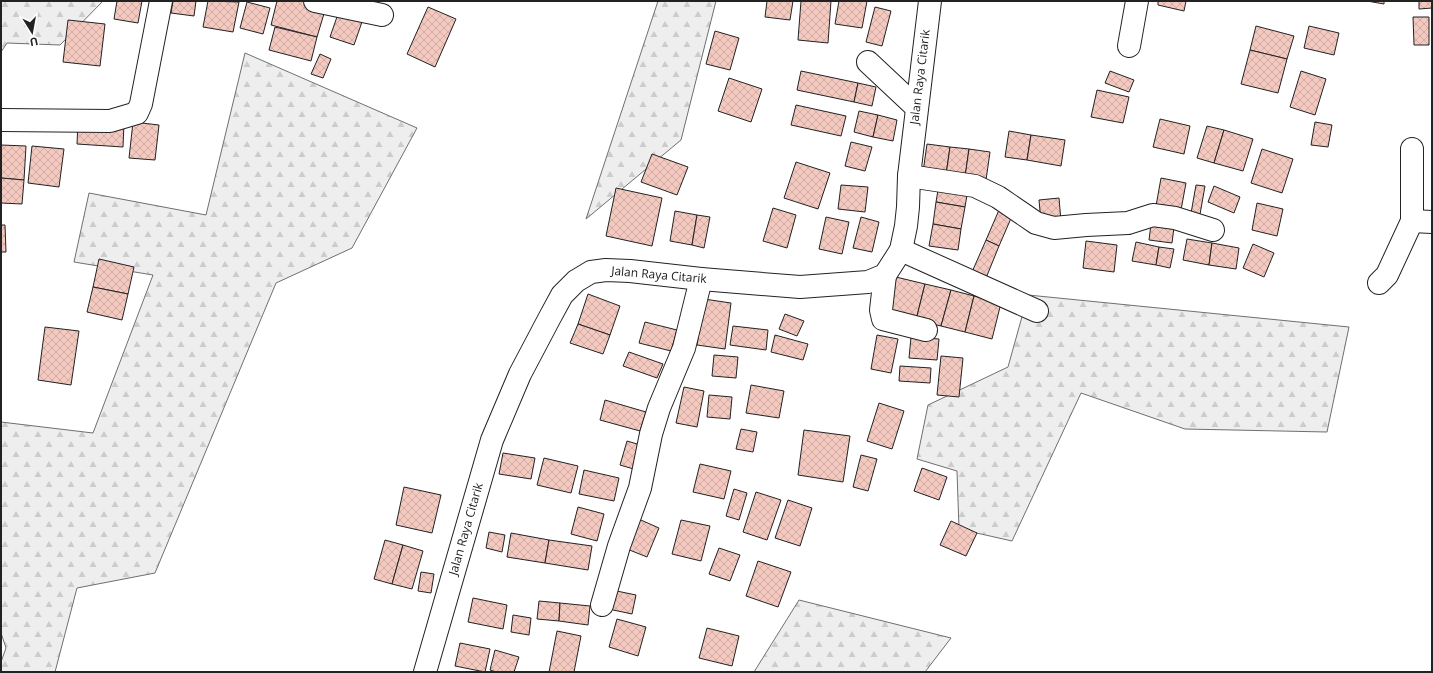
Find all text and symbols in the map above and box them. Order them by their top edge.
north arrow [12,12,52,52]
street label: Jalan Raya Citarik [905,28,934,126]
text: U [28,34,40,50]
street label: Jalan Raya Citarik [610,262,708,287]
street label: Jalan Raya Citarik [444,480,487,578]

